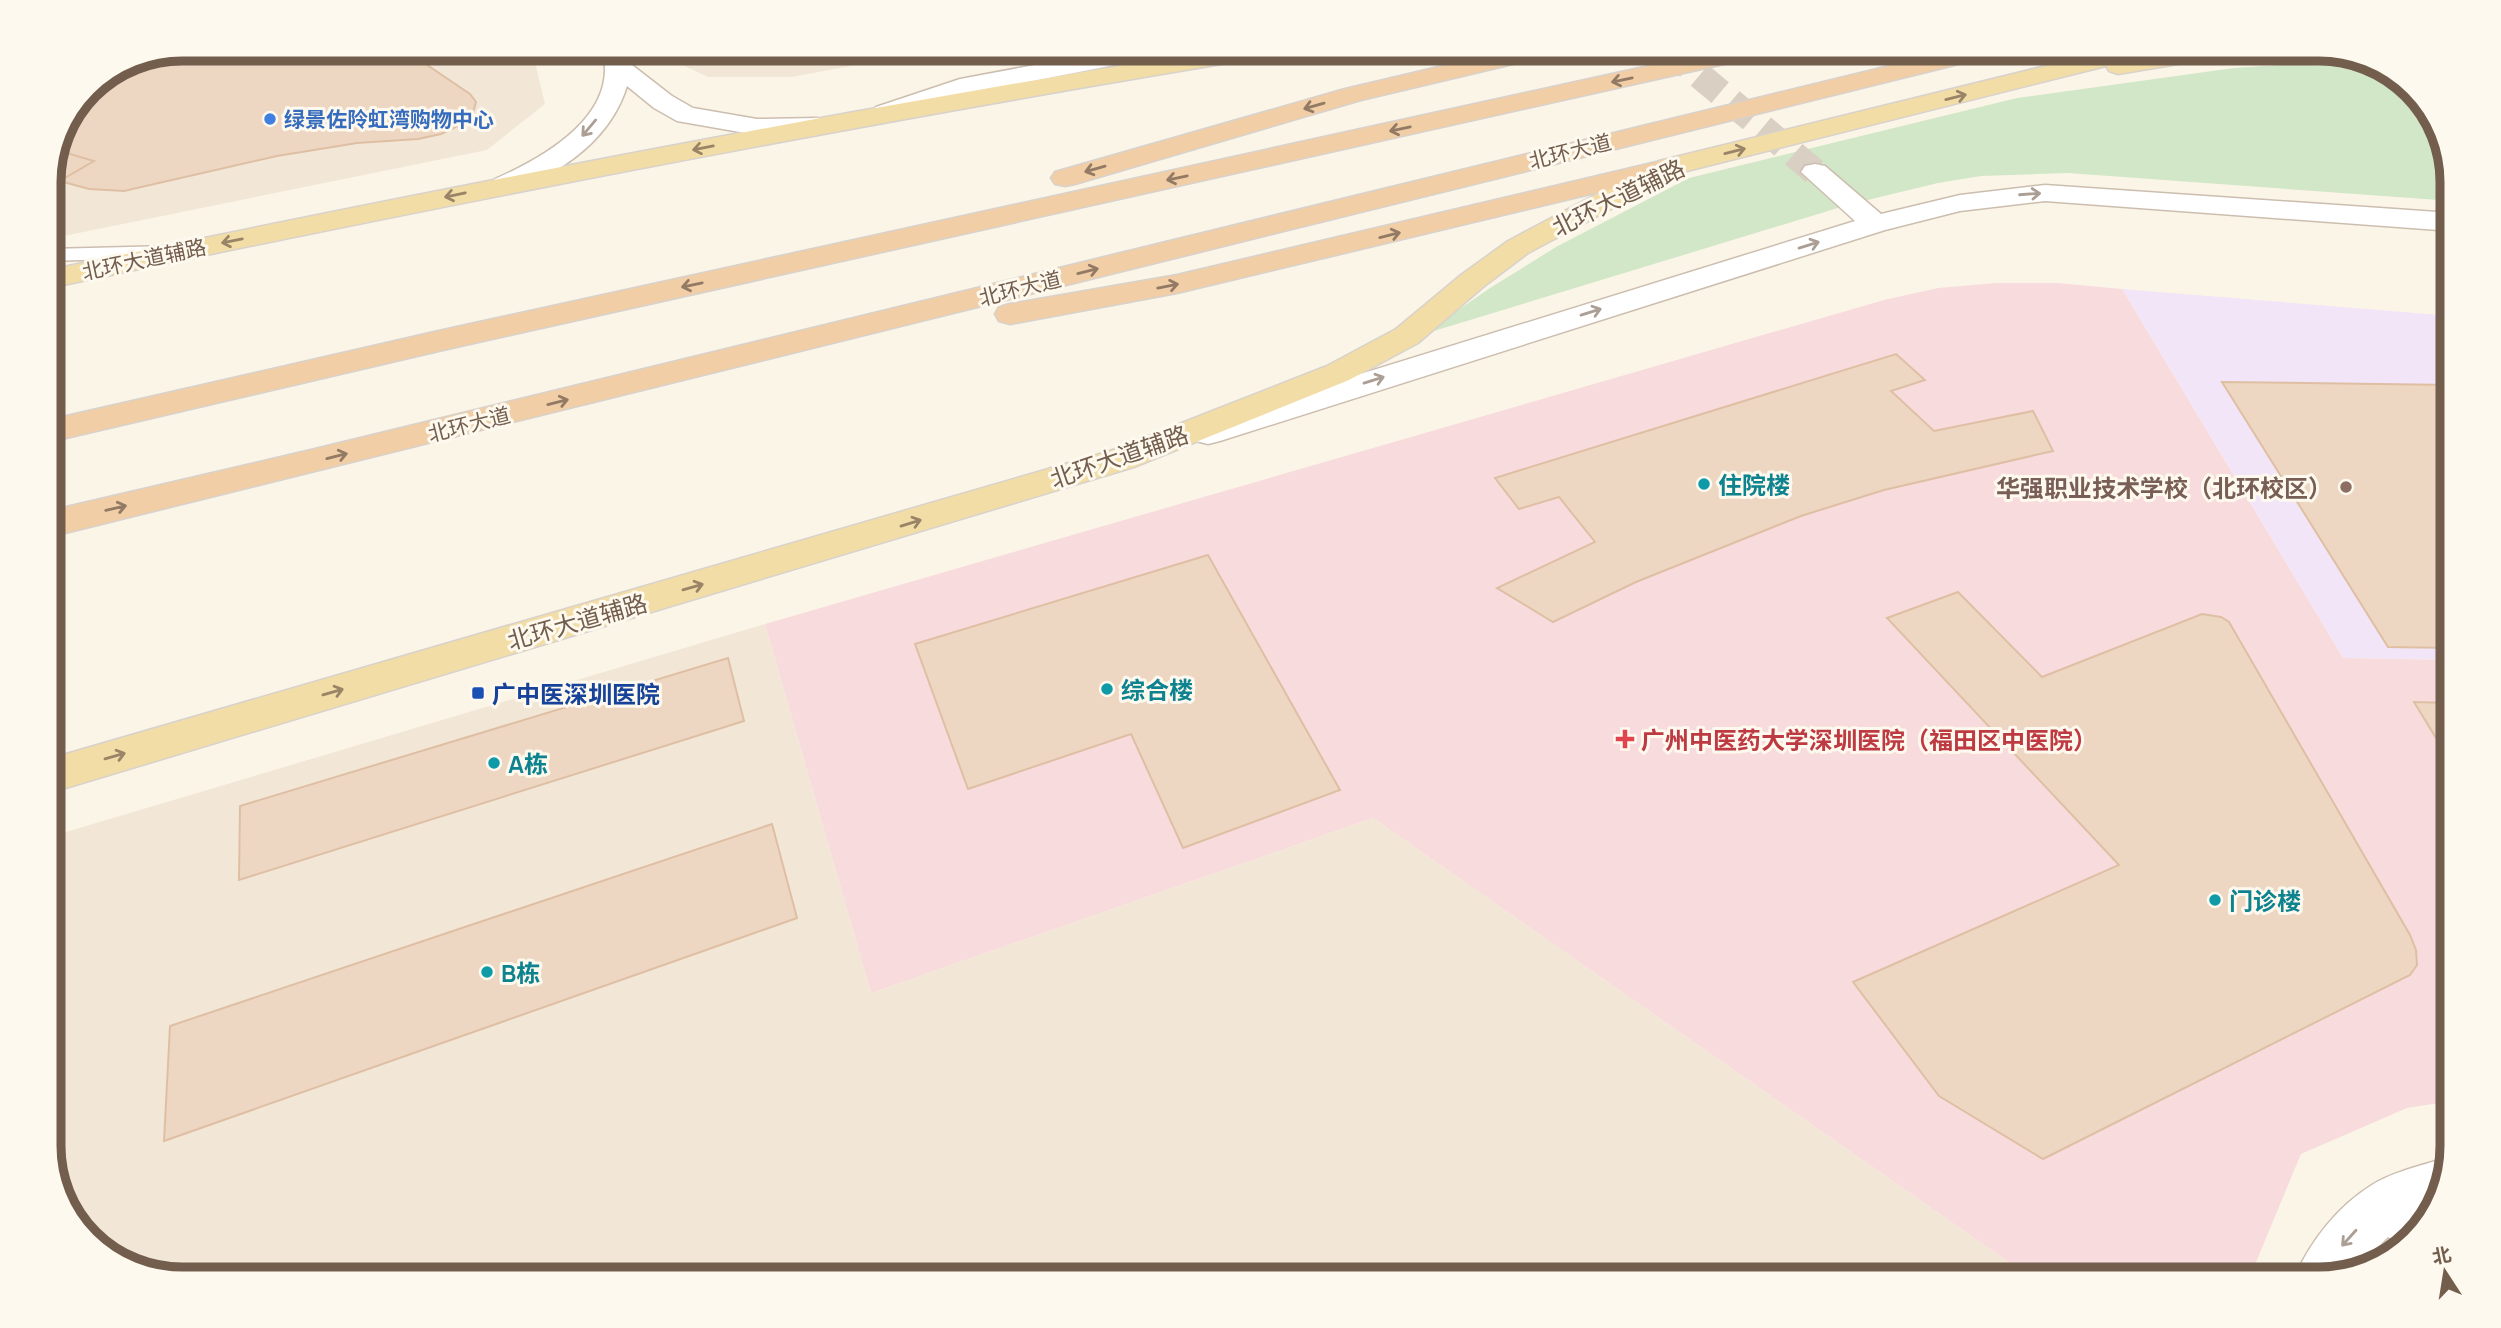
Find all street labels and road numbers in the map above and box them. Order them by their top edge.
street label: 北环大道 [1526,127,1614,175]
street label: 北环大道辅路 [1546,151,1690,243]
street label: 北环大道辅路 [79,232,209,286]
street label: 北环大道 [976,264,1064,312]
street label: 北环大道 [425,400,513,448]
street label: 北环大道辅路 [1046,417,1192,495]
street label: 北环大道辅路 [503,585,651,657]

